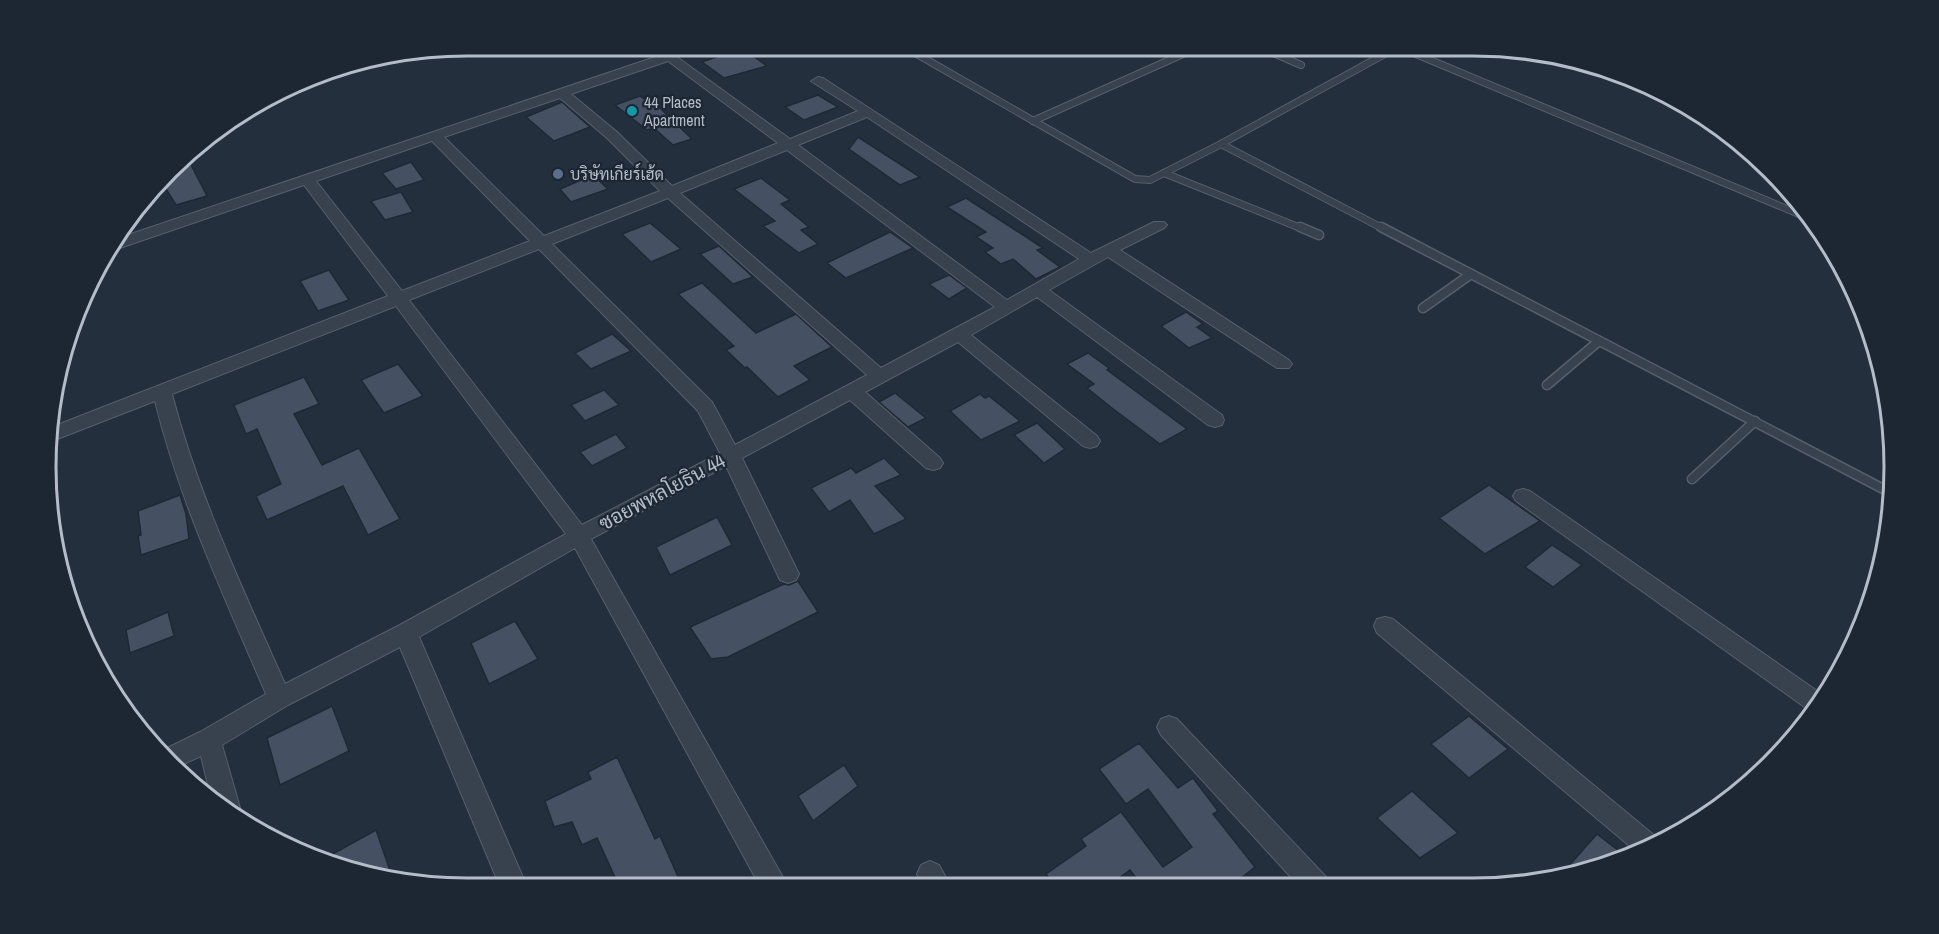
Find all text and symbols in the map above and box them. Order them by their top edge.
place label: 44 Places Apartment [643,91,705,131]
marker: 44 Places Apartment [625,104,639,118]
place label: บริษัทเกียร์เฮ้ด [570,162,664,185]
marker: บริษัทเกียร์เฮ้ด [551,167,565,181]
street label: ซอยพหลโยธิน 44 [594,447,730,536]

